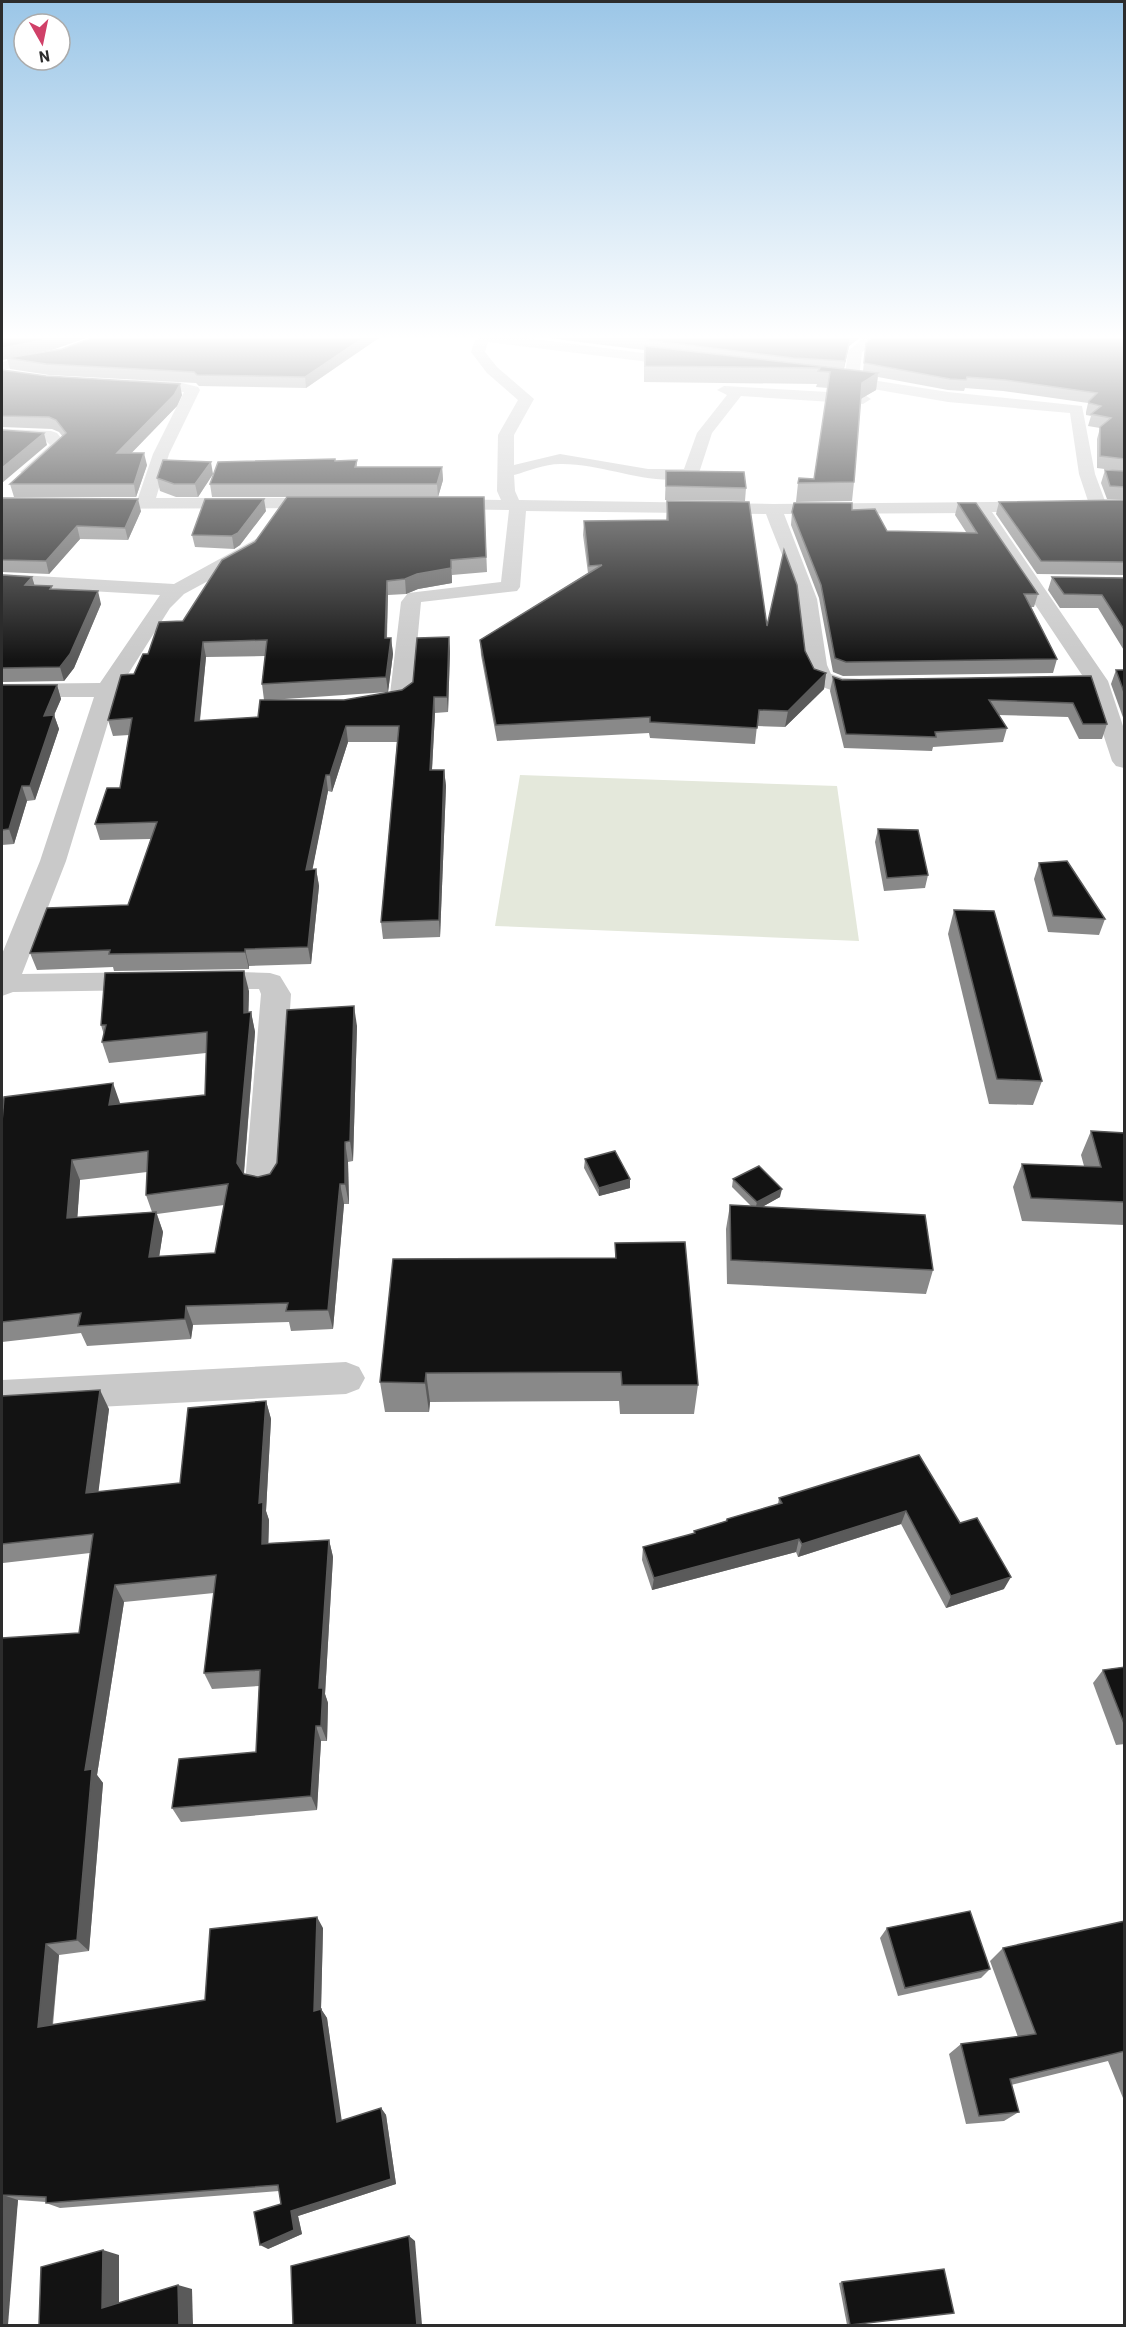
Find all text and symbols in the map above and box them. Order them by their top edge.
north arrow [12,12,72,72]
text: N [38,47,51,68]

